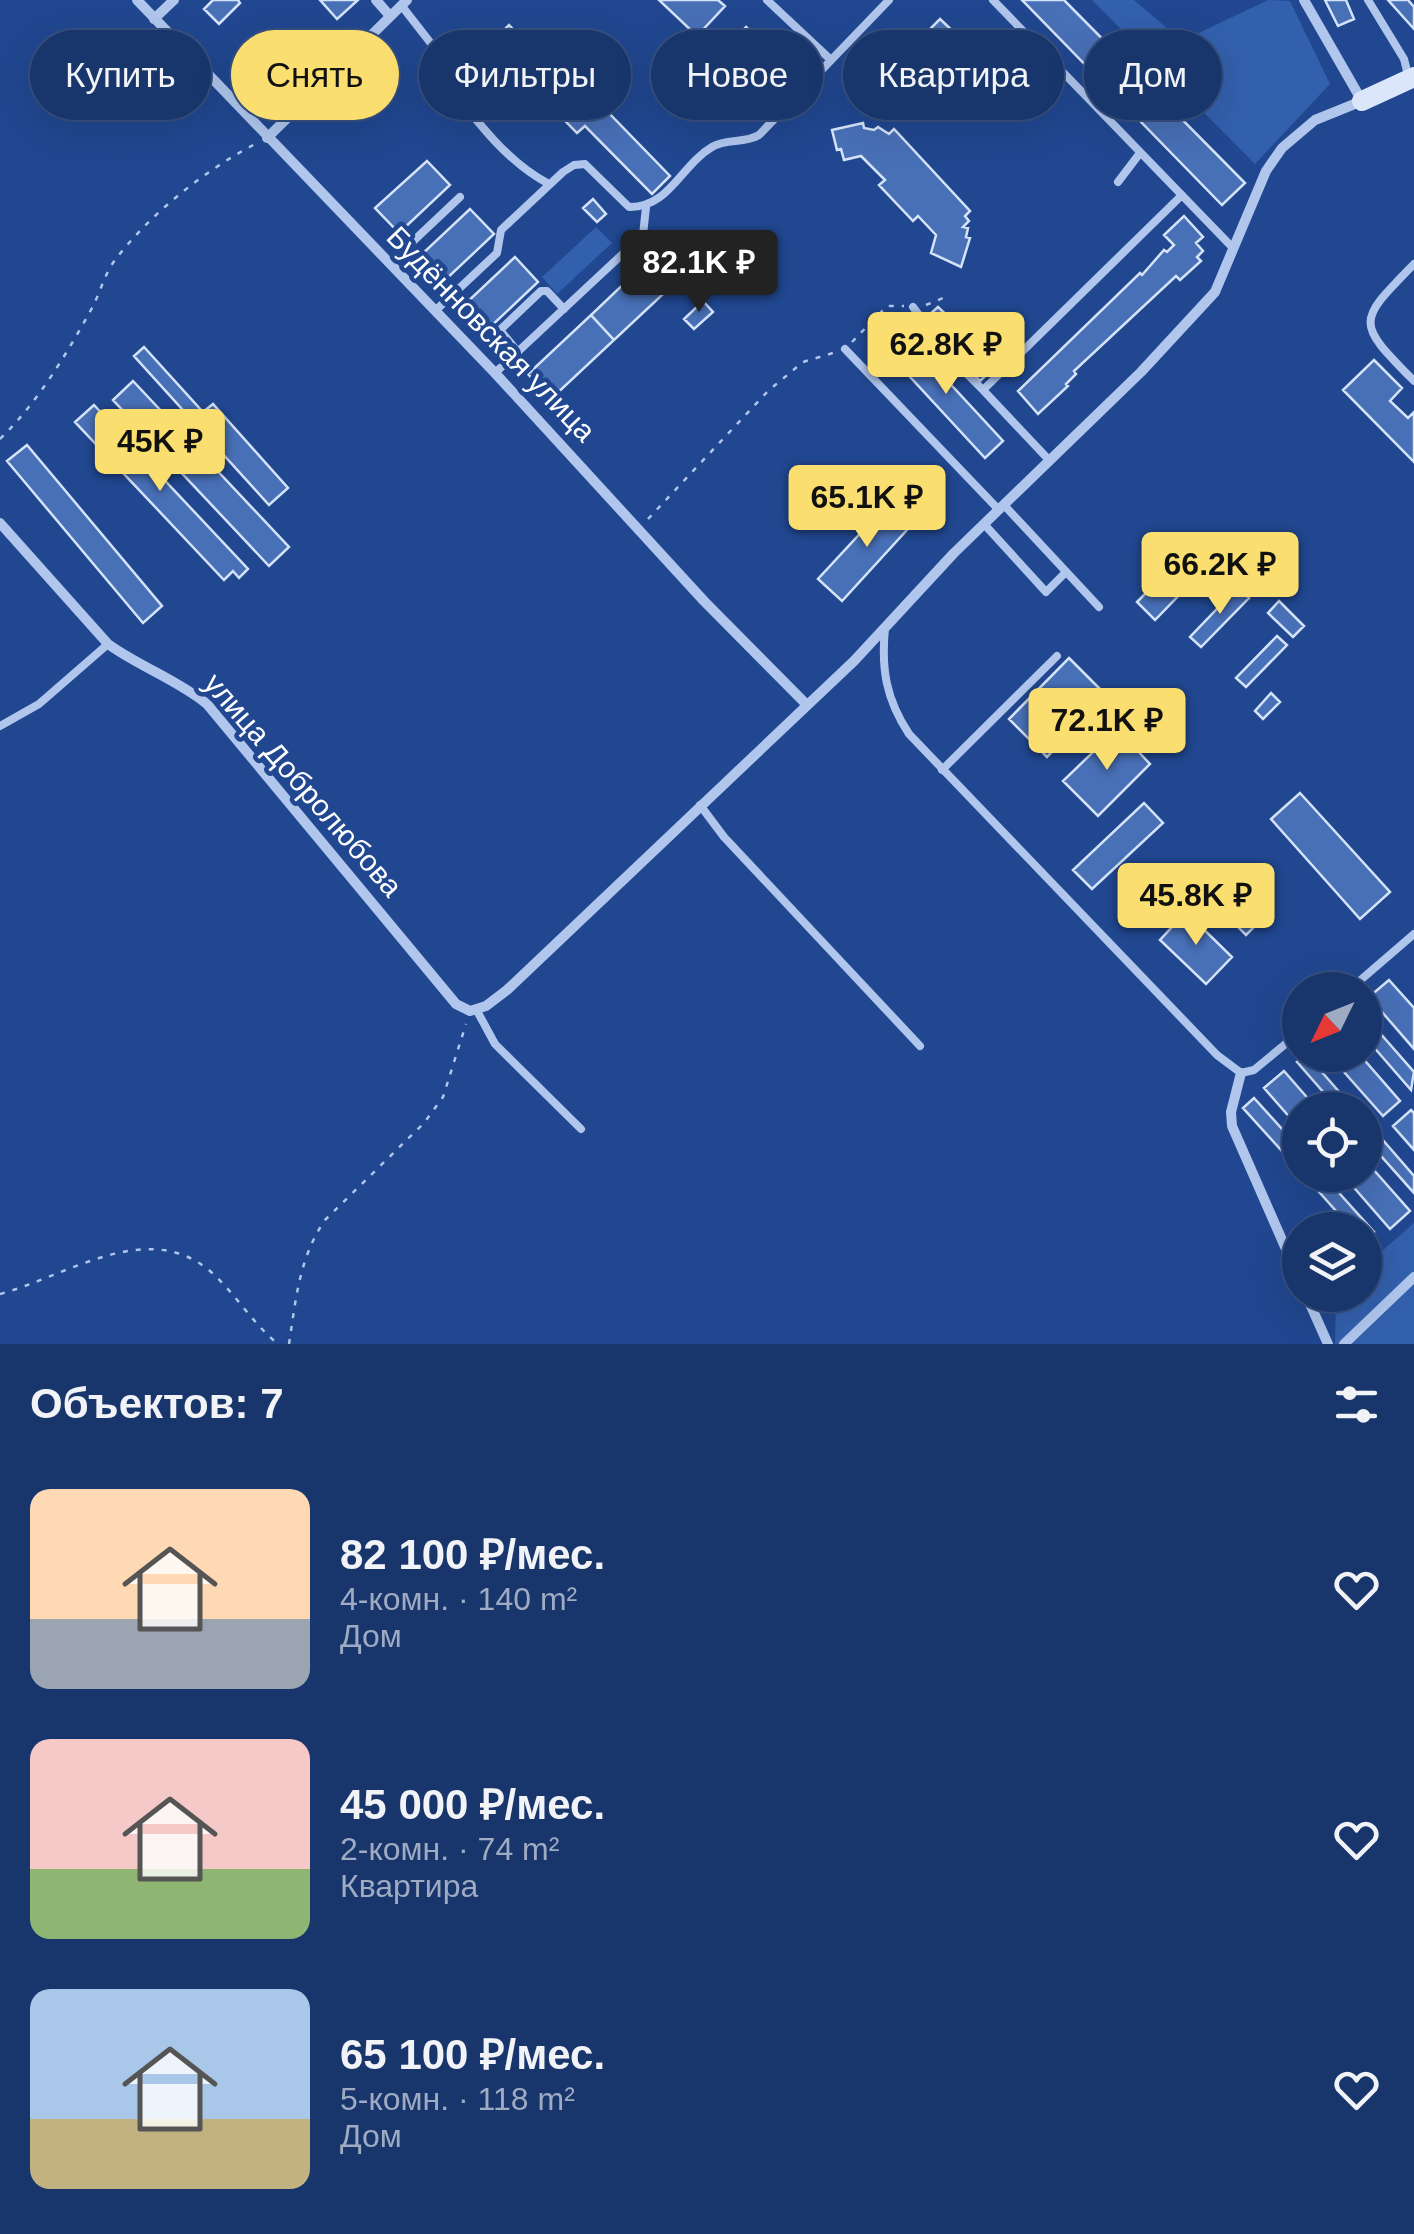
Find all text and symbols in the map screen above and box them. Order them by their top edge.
chip: Купить [30,30,211,120]
chip: Снять [231,30,399,120]
chip: Фильтры [419,30,631,120]
chip: Новое [651,30,823,120]
chip: Квартира [843,30,1064,120]
chip: Дом [1084,30,1222,120]
street label: Будённовская улица [380,220,602,448]
pin: 82.1K ₽ [607,230,791,315]
text: 82.1K ₽ [643,244,755,280]
pin: 62.8K ₽ [854,312,1038,397]
text: 62.8K ₽ [890,326,1002,362]
pin: 45K ₽ [90,409,230,494]
text: 45K ₽ [117,423,203,459]
pin: 65.1K ₽ [775,465,959,550]
text: 65.1K ₽ [811,479,923,515]
pin: 66.2K ₽ [1128,532,1312,617]
text: 66.2K ₽ [1164,546,1276,582]
street label: улица Добролюбова [198,667,409,903]
pin: 72.1K ₽ [1015,688,1199,773]
text: 72.1K ₽ [1051,702,1163,738]
pin: 45.8K ₽ [1104,863,1288,948]
text: 45.8K ₽ [1140,877,1252,913]
north arrow [1282,972,1382,1072]
map controls [1282,972,1382,1312]
button: locate [1282,1092,1382,1192]
button: layers [1282,1212,1382,1312]
icon: filters [1329,1377,1384,1432]
text: Объектов: 7 [30,1380,284,1427]
icon: home [110,1529,230,1649]
text: 82 100 ₽/мес. [340,1531,605,1578]
icon: heart [1329,1562,1384,1617]
text: 4-комн. · 140 m² [340,1581,577,1617]
text: Дом [340,1618,402,1654]
icon: home [110,1779,230,1899]
text: 45 000 ₽/мес. [340,1781,605,1828]
icon: heart [1329,1812,1384,1867]
text: 2-комн. · 74 m² [340,1831,559,1867]
text: Квартира [340,1868,478,1904]
icon: home [110,2029,230,2149]
text: 65 100 ₽/мес. [340,2031,605,2078]
icon: heart [1329,2062,1384,2117]
text: 5-комн. · 118 m² [340,2081,575,2117]
text: Дом [340,2118,402,2154]

